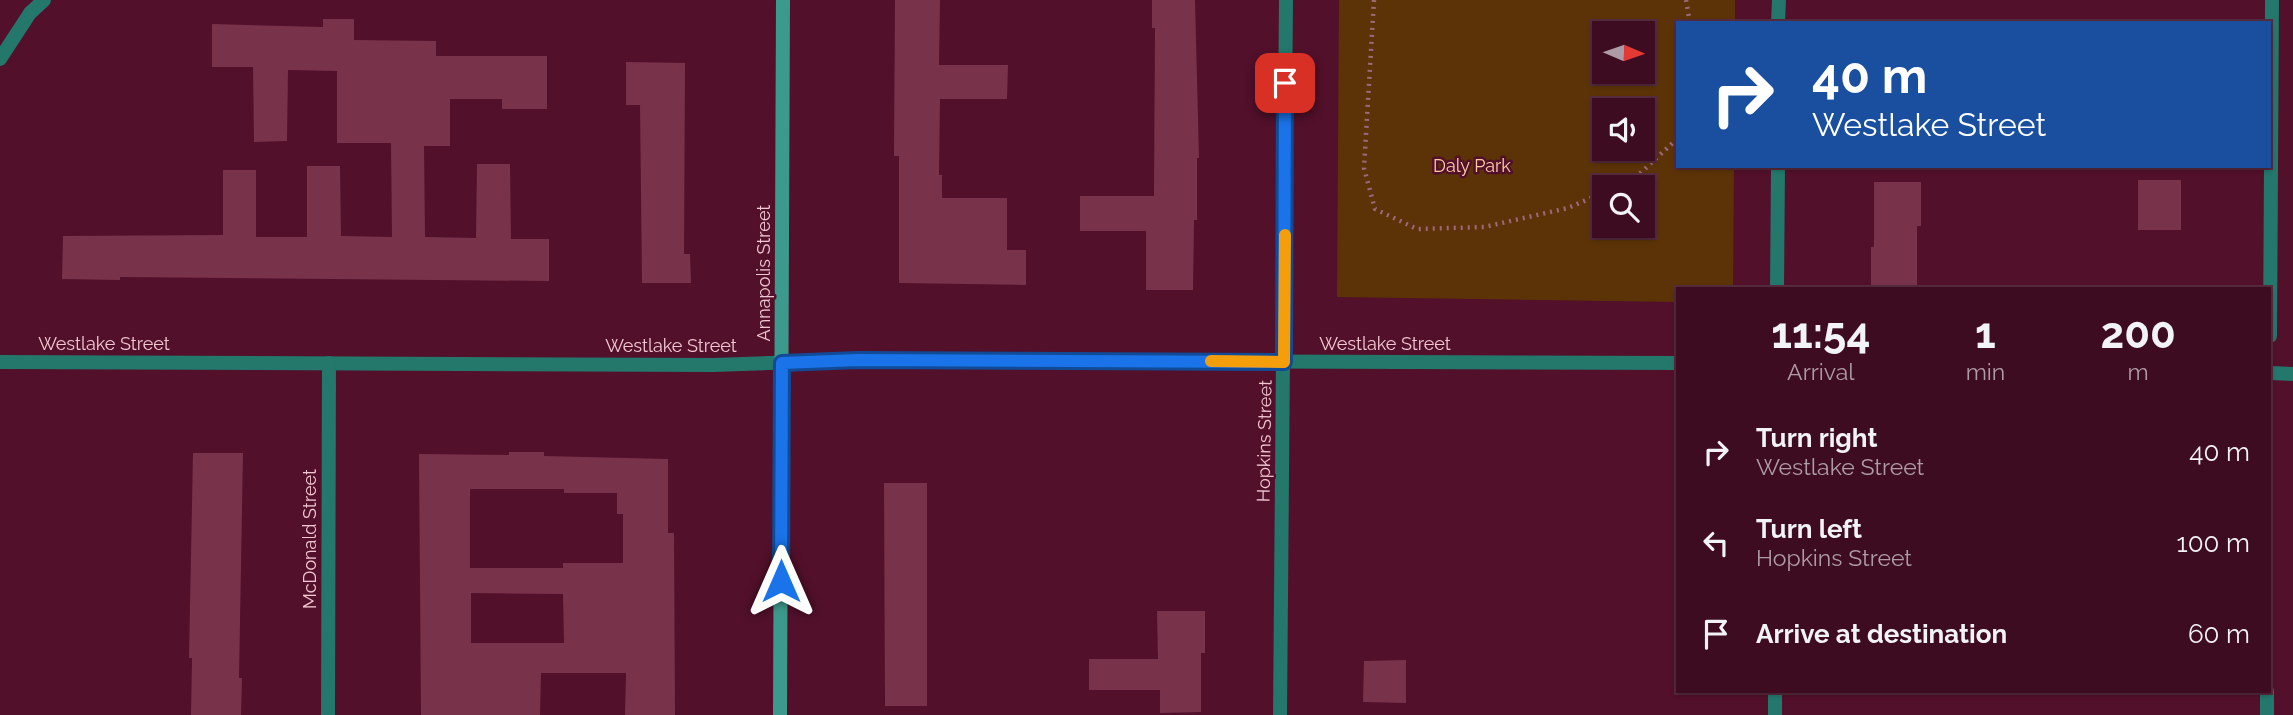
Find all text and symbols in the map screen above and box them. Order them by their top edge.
north arrow [1592,21,1656,84]
map controls [1592,21,1655,238]
text: 40 m [1812,47,1927,104]
icon: right [1697,49,1788,140]
pin [1255,53,1315,113]
icon: arrive [1266,64,1304,102]
button: sound [1592,98,1655,161]
text: Westlake Street [1812,106,2046,143]
park label: Daly Park [1433,155,1511,176]
button: search [1592,175,1655,238]
street label: Annapolis Street [753,205,774,341]
text: 11:54 [1771,309,1870,358]
text: 1 [1975,309,1996,358]
text: 200 [2100,309,2176,358]
street label: Westlake Street [38,333,170,354]
street label: Westlake Street [1319,333,1451,354]
street label: Westlake Street [605,335,737,356]
text: Arrival [1787,358,1855,385]
text: min [1966,358,2005,385]
text: m [2128,358,2149,385]
street label: Hopkins Street [1252,380,1276,502]
text: Turn right [1756,423,1877,453]
icon: right [1697,433,1735,471]
text: 40 m [2189,437,2250,467]
text: Westlake Street [1756,453,1924,480]
street label: McDonald Street [299,469,320,609]
text: Turn left [1756,514,1862,544]
icon: left [1697,524,1735,562]
text: 100 m [2177,528,2250,558]
position arrow [744,544,818,618]
text: Hopkins Street [1756,544,1912,571]
icon: arrive [1697,615,1735,653]
text: Arrive at destination [1756,619,2007,649]
text: 60 m [2188,619,2250,649]

